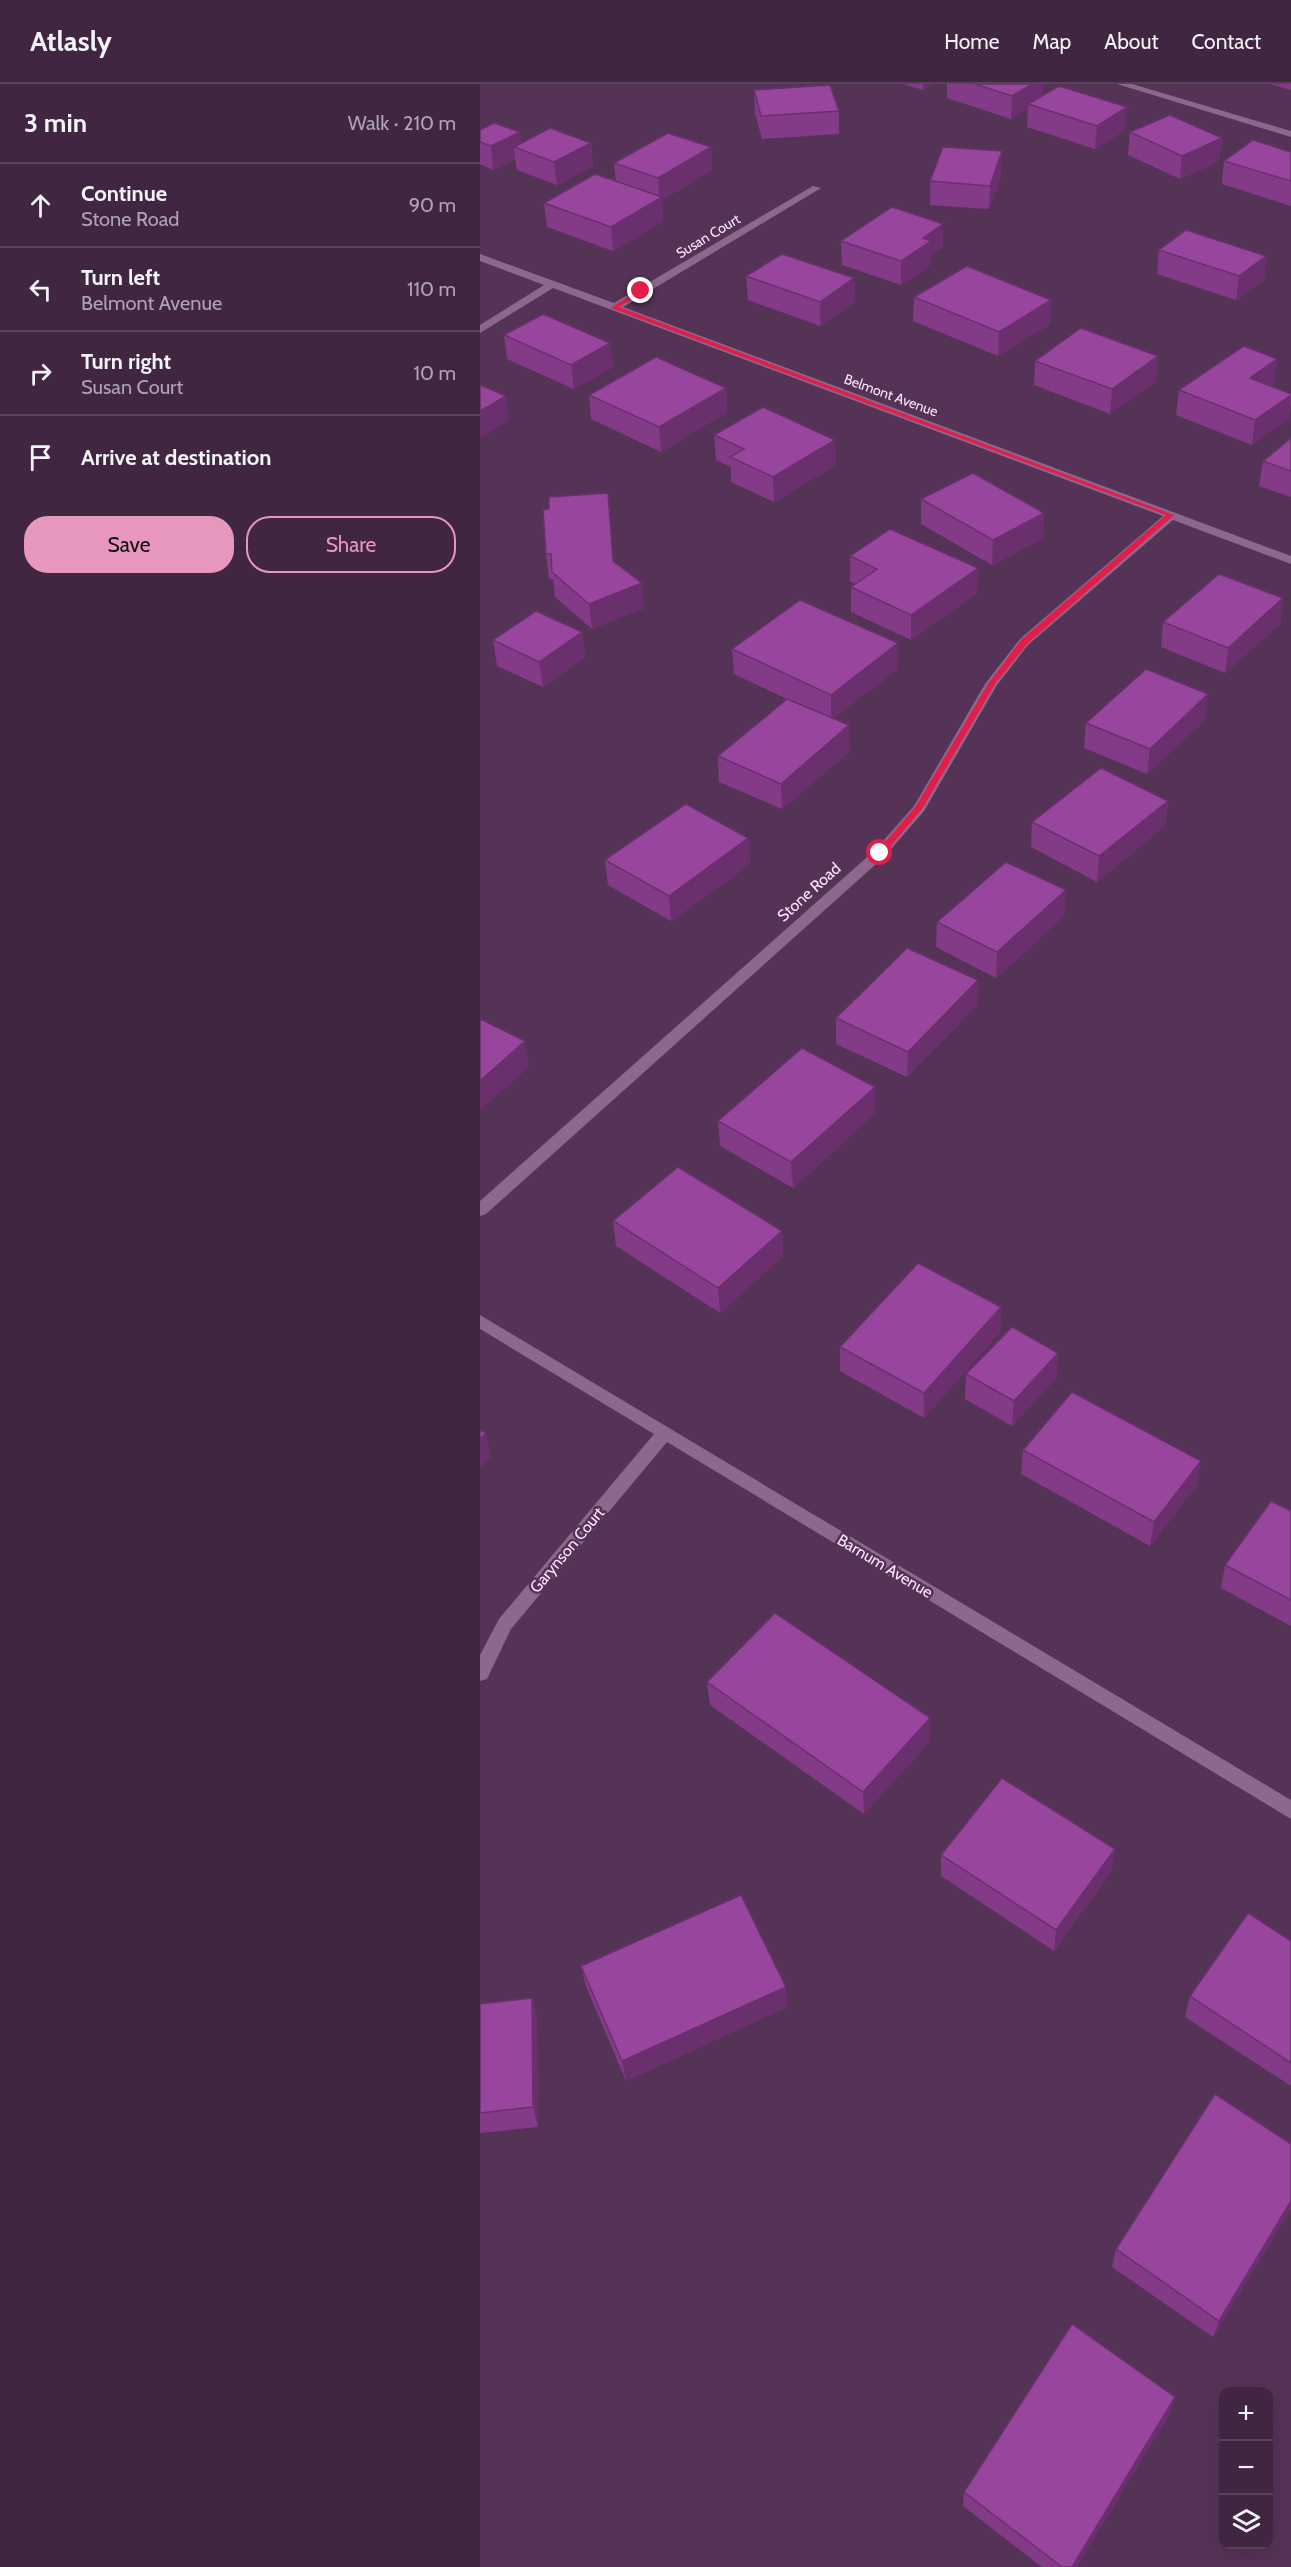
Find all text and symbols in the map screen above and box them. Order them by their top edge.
text: Atlasly [30,24,112,58]
text: Home [944,29,1000,54]
text: Map [1033,29,1071,54]
text: About [1104,29,1158,54]
text: Contact [1191,29,1261,54]
text: 3 min [24,107,87,139]
text: Walk · 210 m [348,111,456,135]
text: Continue [81,180,167,207]
icon: ahead [24,189,57,222]
text: 90 m [409,193,456,217]
text: Stone Road [81,207,179,231]
street label: Susan Court [673,210,744,262]
text: Turn left [81,264,160,291]
icon: left [24,273,57,306]
text: 110 m [407,277,456,301]
route end [627,277,653,303]
text: Belmont Avenue [81,291,222,315]
text: Turn right [81,348,171,375]
icon: right [24,357,57,390]
text: 10 m [413,361,456,385]
street label: Belmont Avenue [842,370,940,420]
text: Susan Court [81,375,183,399]
icon: arrive [24,441,57,474]
text: Arrive at destination [81,444,271,471]
button: Save [24,516,234,573]
button: Share [246,516,456,573]
route start [866,839,892,865]
street label: Stone Road [773,859,845,925]
street label: Garynson Court [526,1503,609,1597]
street label: Barnum Avenue [834,1530,936,1602]
map controls [1219,2387,1273,2549]
button: + [1219,2387,1273,2441]
button: − [1219,2441,1273,2495]
button: layers [1219,2495,1273,2549]

